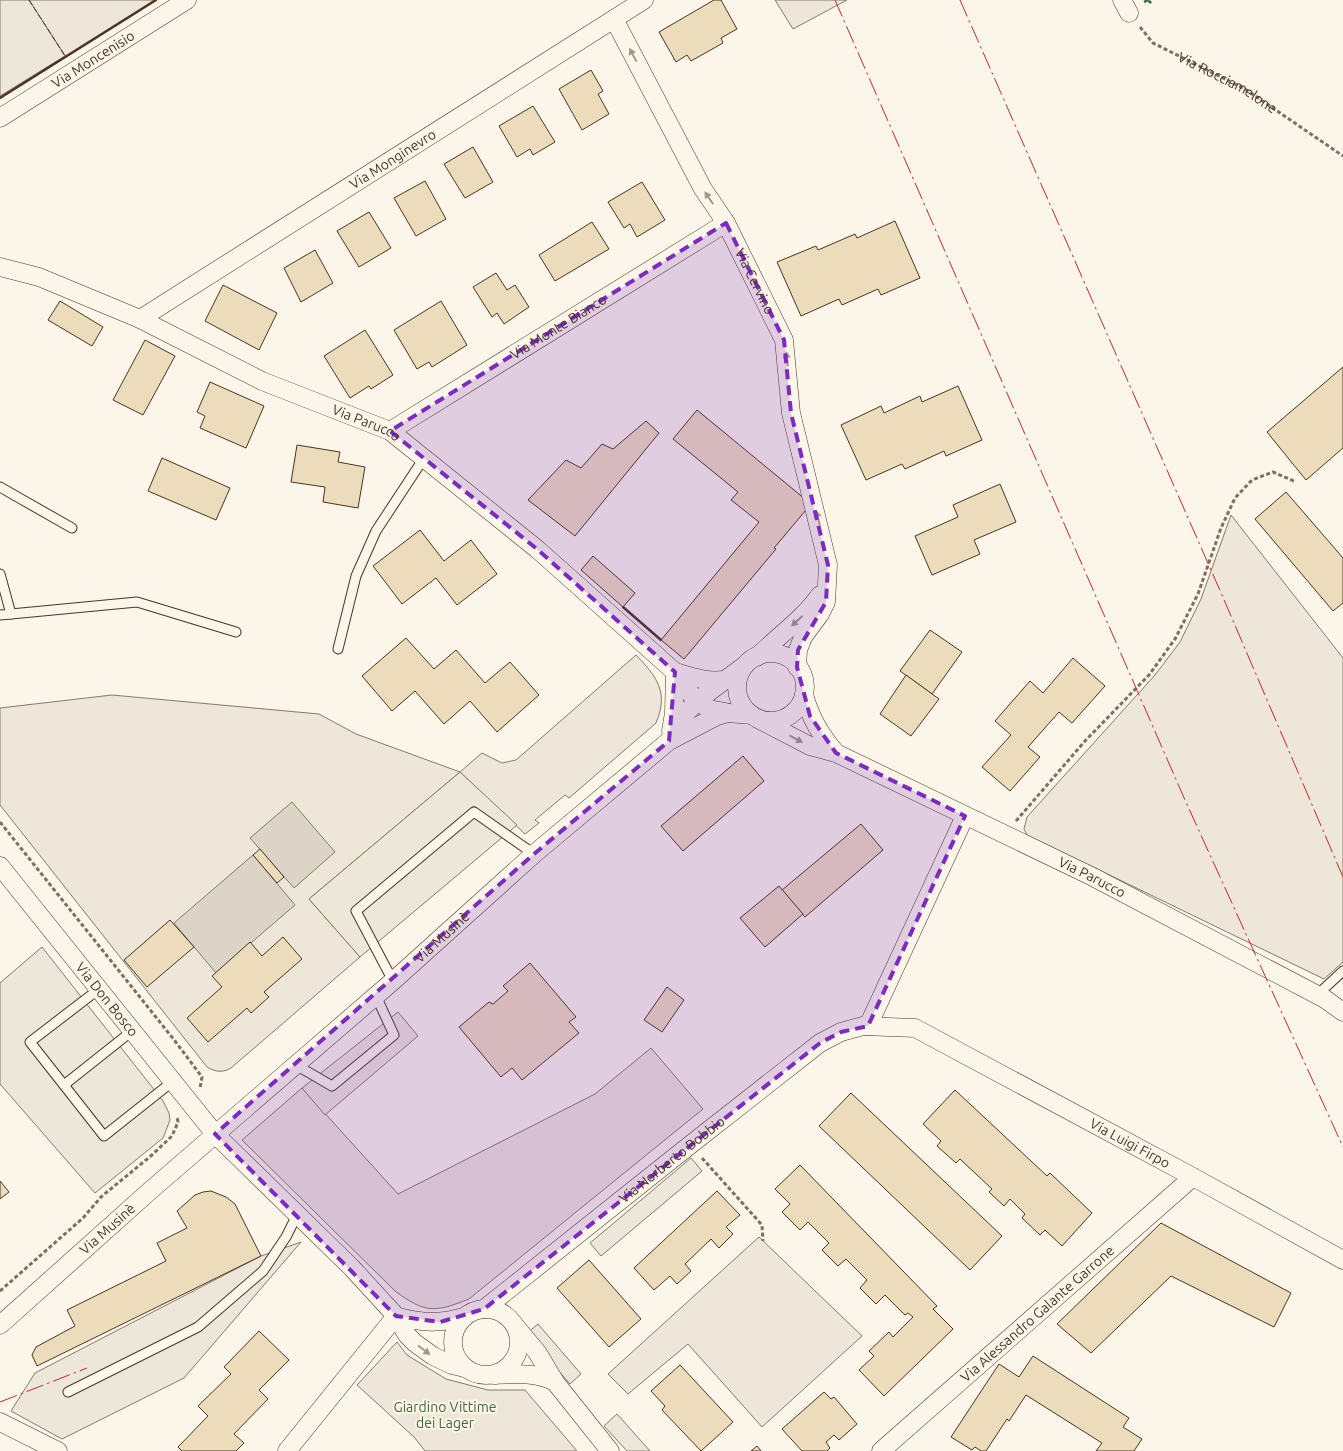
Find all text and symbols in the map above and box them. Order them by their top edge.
street label: Via Moncenisio [49,27,137,91]
one-way arrow [629,48,637,62]
street label: Via Rocciamelone [1175,49,1280,117]
street label: Via Monginevro [347,126,439,192]
one-way arrow [704,191,714,205]
street label: Via Cervino [732,246,778,317]
street label: Via Monte Bianco [507,291,609,363]
one-way arrow [783,351,791,367]
street label: Via Parucco [330,401,404,445]
one-way arrow [813,510,821,525]
one-way arrow [791,615,803,627]
one-way arrow [789,735,803,743]
street label: Via Parucco [1056,854,1128,901]
street label: Via Musinè [411,908,473,966]
street label: Via Don Bosco [73,959,142,1040]
street label: Via Norberto Bobbio [616,1113,728,1206]
street label: Via Luigi Firpo [1087,1115,1173,1171]
street label: Via Musinè [76,1200,138,1258]
street label: Via Alessandro Galante Garrone [957,1242,1117,1385]
one-way arrow [417,1345,431,1355]
park label: Giardino Vittime dei Lager [393,1399,497,1431]

